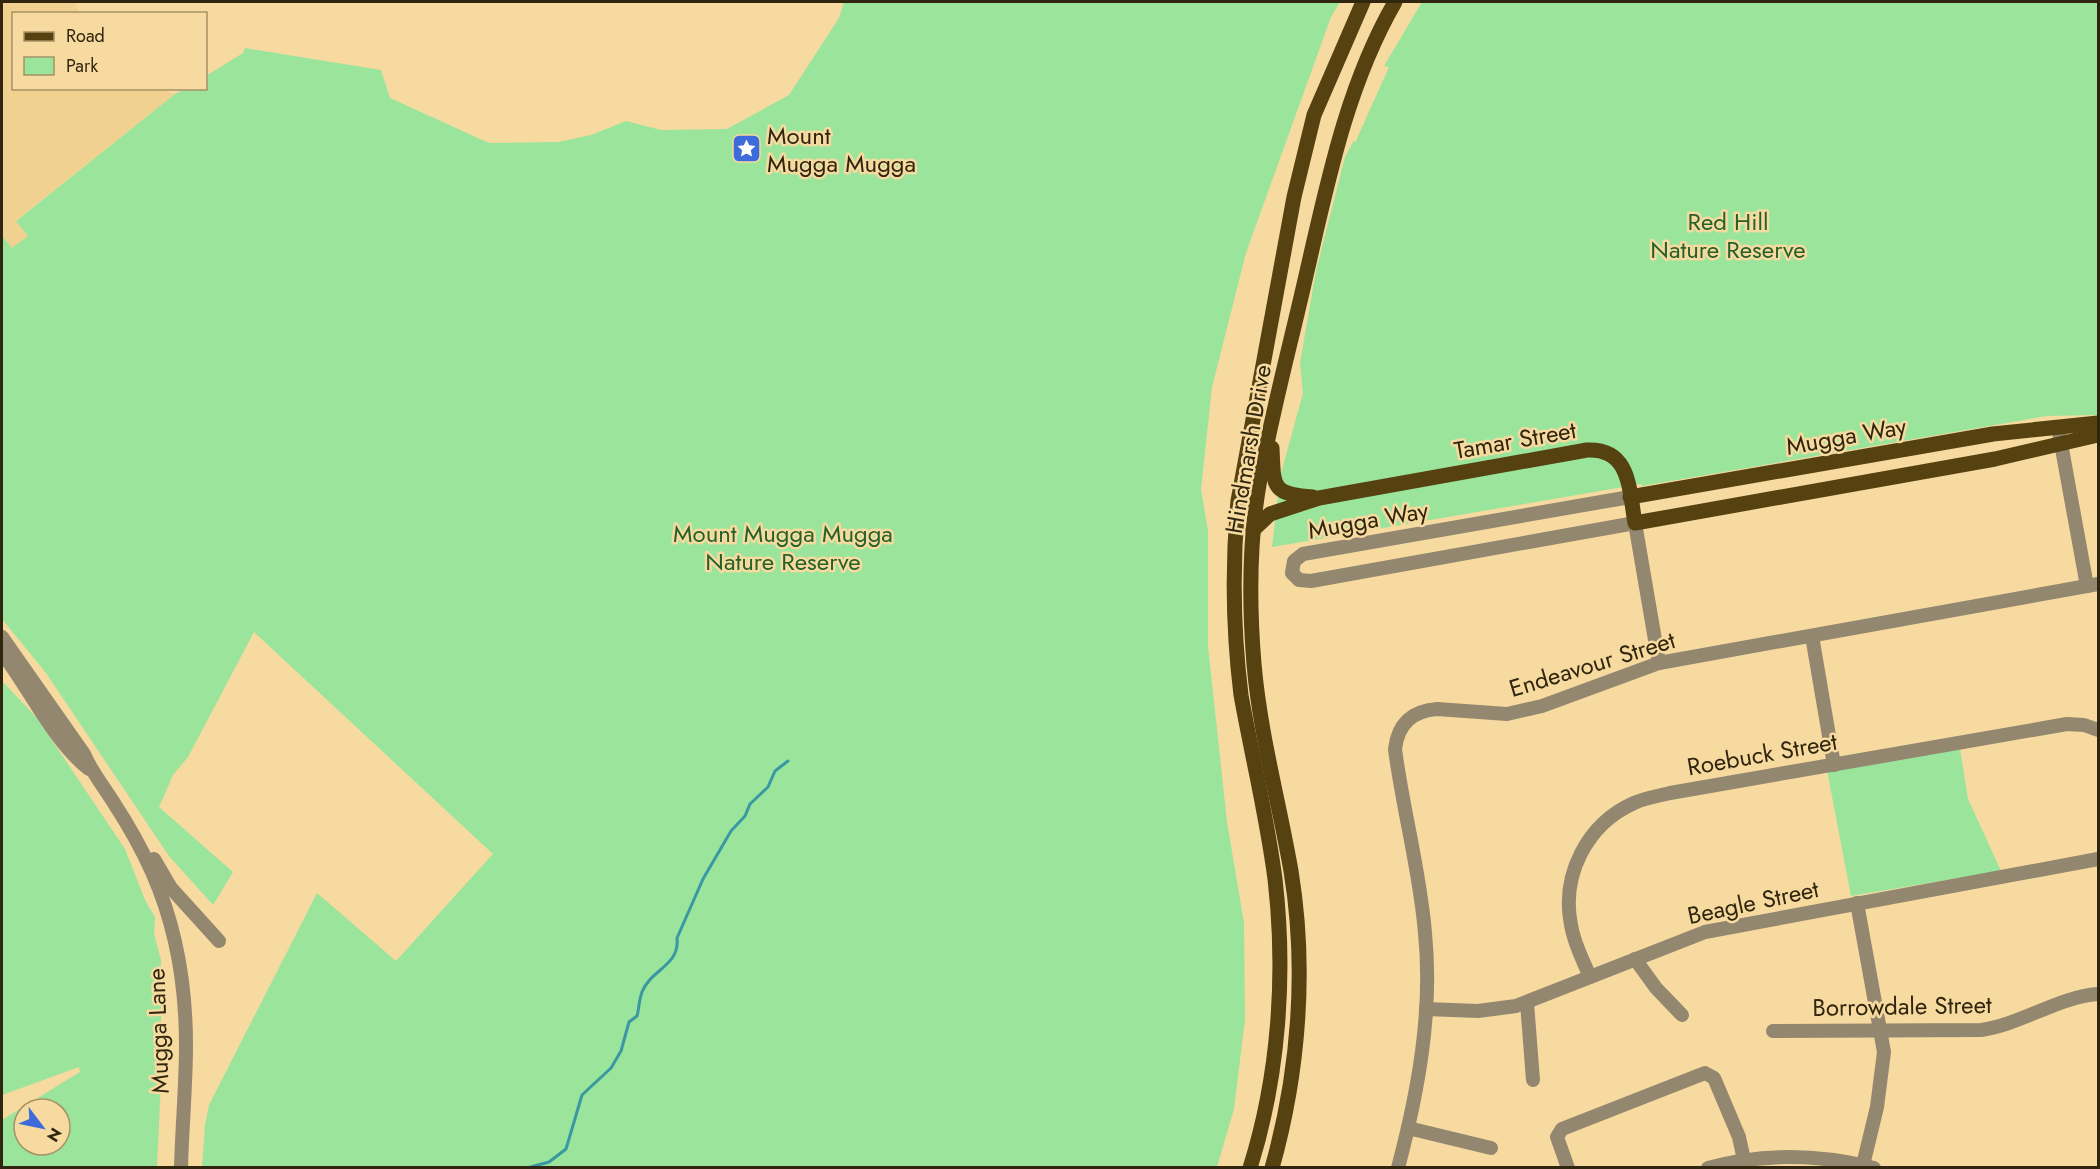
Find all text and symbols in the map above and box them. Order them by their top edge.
legend [12,12,207,90]
text: Road [66,23,105,49]
text: Park [66,53,98,79]
place label: Mount Mugga Mugga [767,118,916,181]
place icon: Mount Mugga Mugga [730,133,762,165]
park label: Red Hill Nature Reserve [1650,204,1806,267]
street label: Hindmarsh Drive [1216,362,1280,536]
street label: Mugga Way [1783,408,1909,464]
street label: Tamar Street [1451,412,1579,468]
street label: Mugga Way [1305,492,1431,548]
park label: Mount Mugga Mugga Nature Reserve [673,516,893,579]
street label: Endeavour Street [1505,622,1680,706]
street label: Roebuck Street [1684,724,1840,784]
street label: Beagle Street [1684,871,1822,933]
street label: Mugga Lane [138,968,178,1094]
street label: Borrowdale Street [1812,987,1992,1025]
north arrow [12,1097,72,1157]
text: N [41,1123,67,1146]

